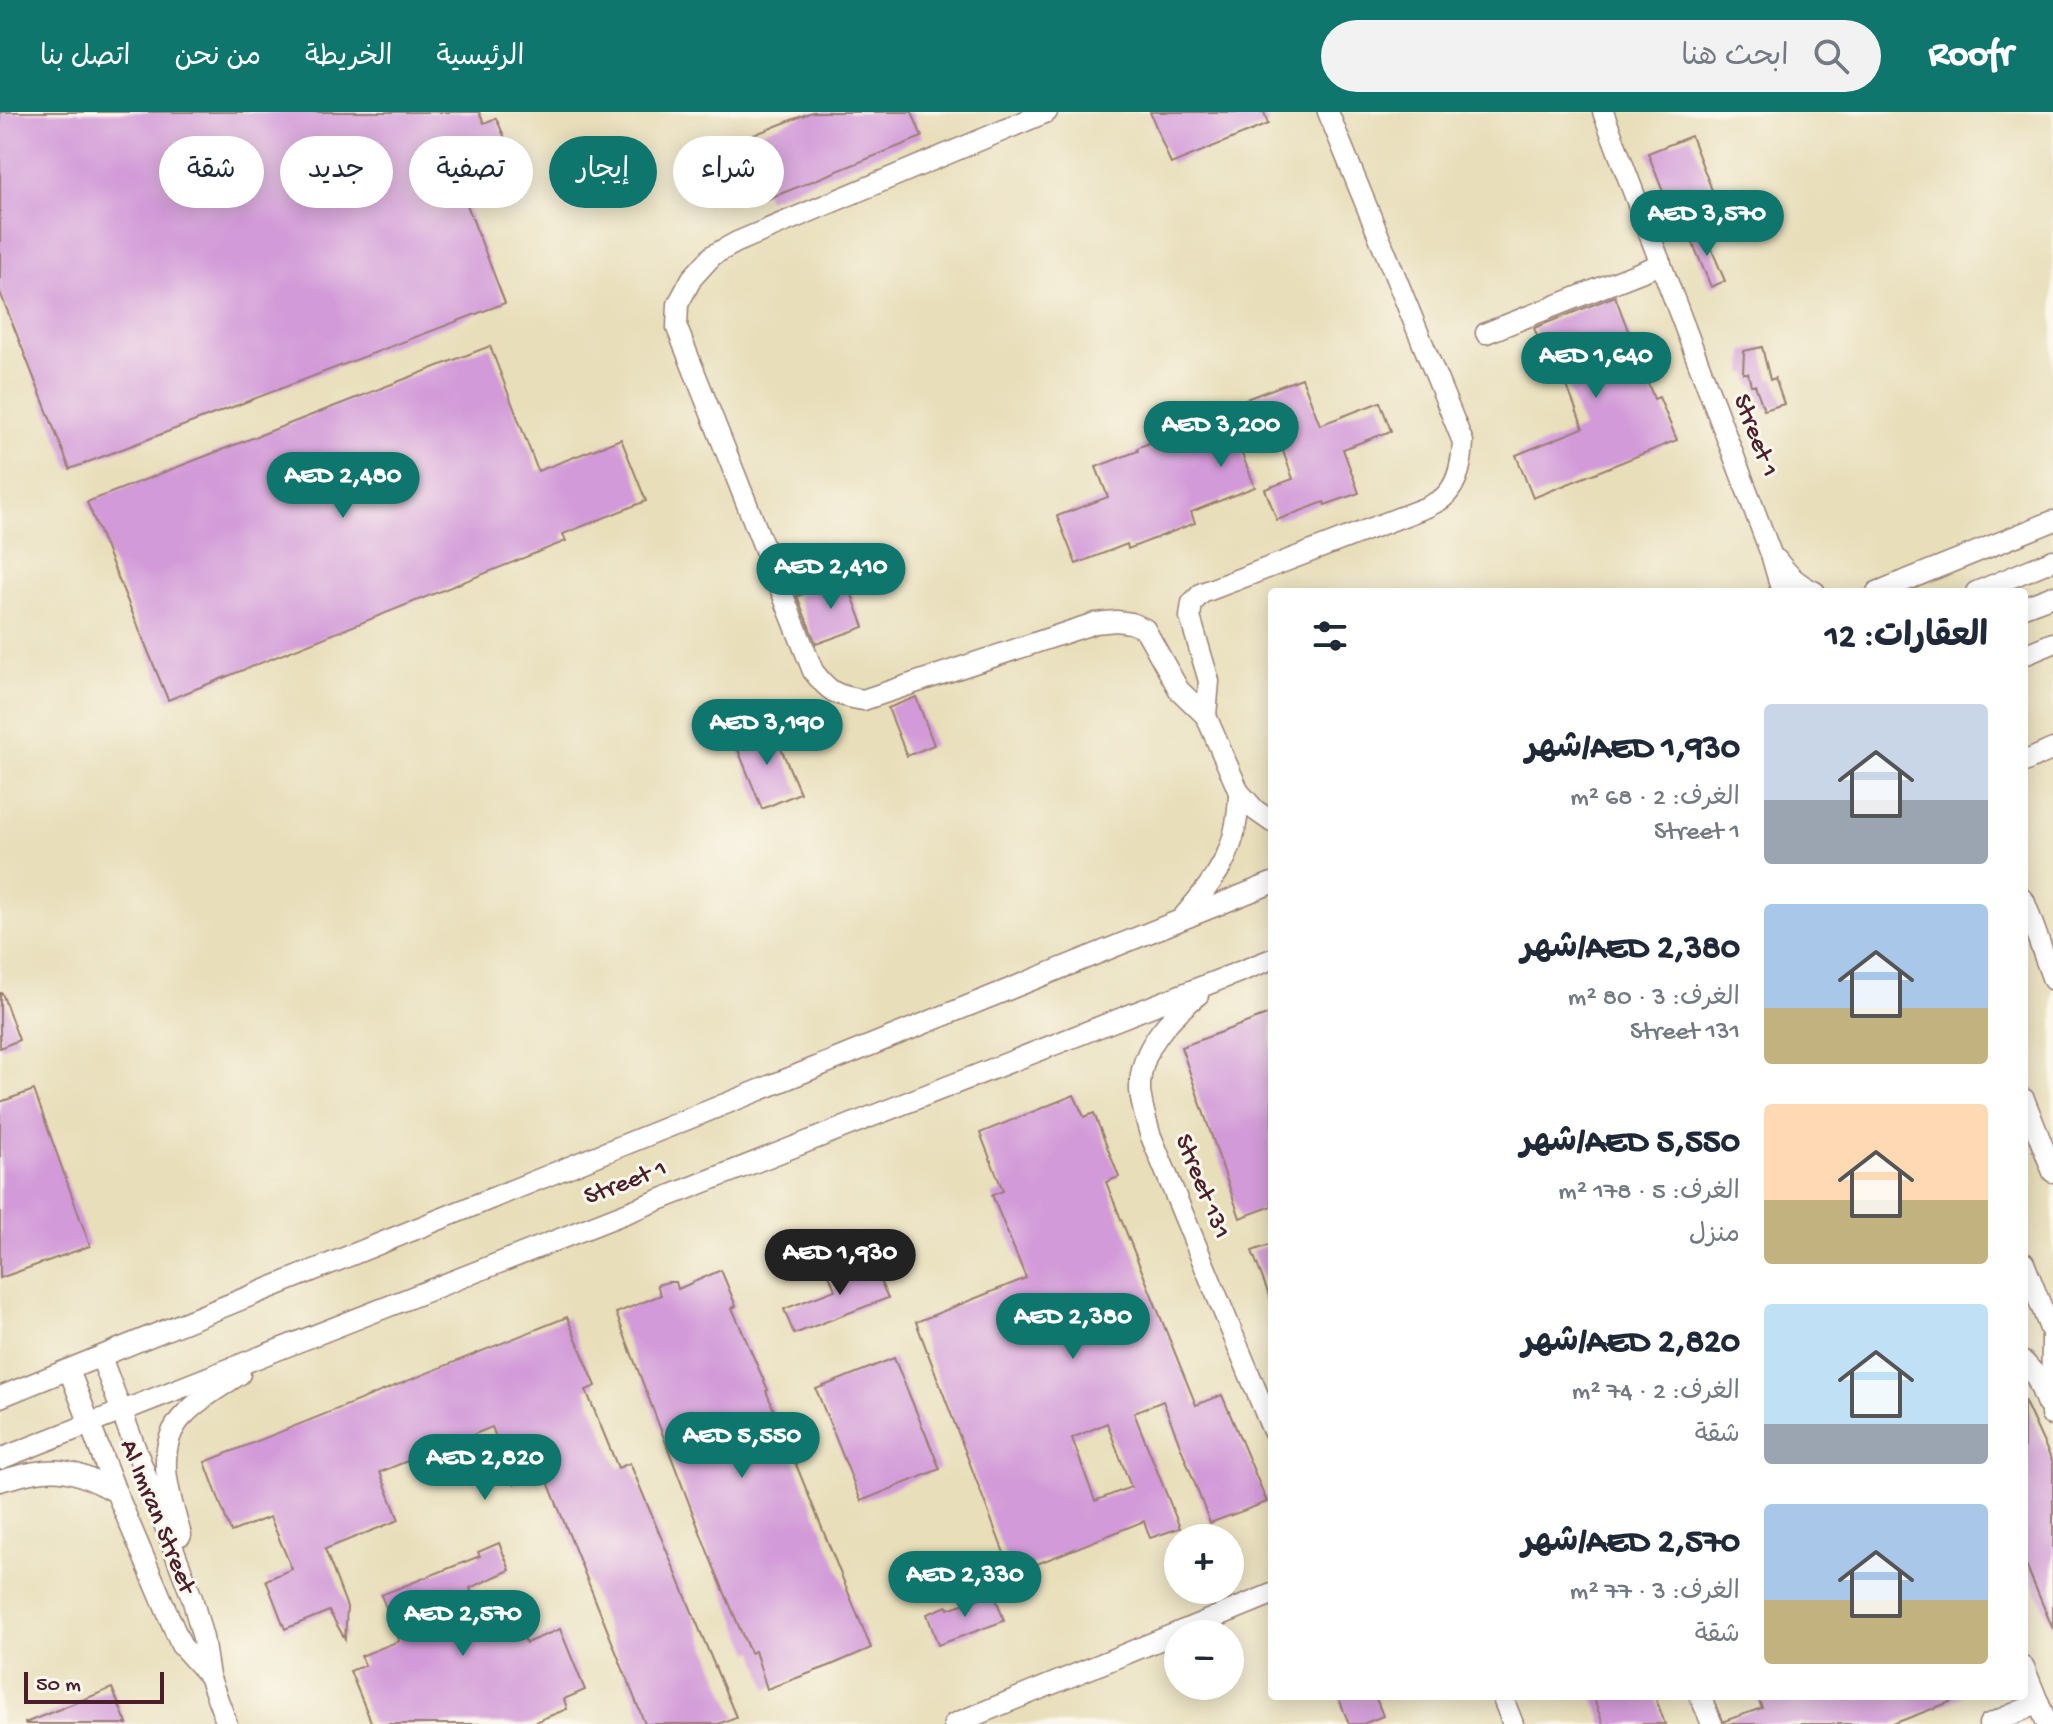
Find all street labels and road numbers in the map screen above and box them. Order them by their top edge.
street label: Street 1 [1724,390,1784,482]
street label: Street 131 [1166,1130,1236,1244]
street label: Street 1 [580,1154,672,1214]
street label: Al Imran Street [111,1435,202,1601]

